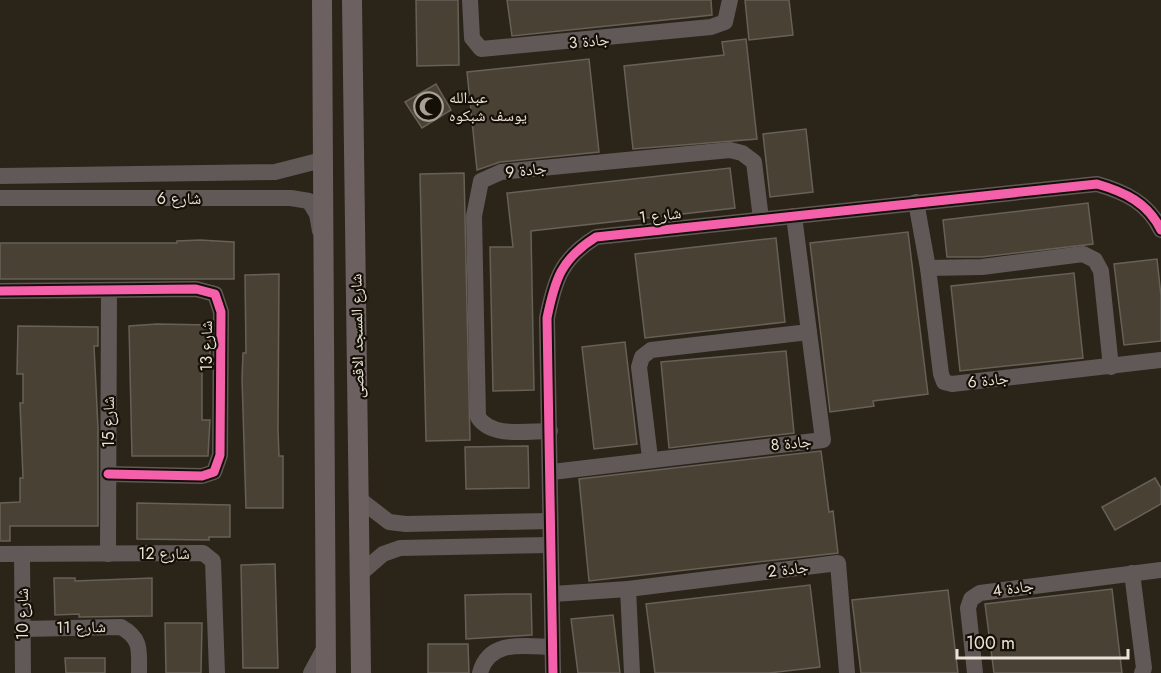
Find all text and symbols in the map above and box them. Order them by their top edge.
street label: جادة 3 [567,27,611,55]
place label: عبدالله يوسف شبكوه [449,86,527,127]
mosque icon: عبدالله يوسف شبكوه [412,90,444,122]
street label: جادة 9 [504,156,548,184]
street label: شارع 6 [157,187,201,210]
street label: شارع 1 [638,201,682,229]
street label: شارع المسجد الاقصى [344,273,370,399]
street label: شارع 13 [195,320,218,372]
street label: جادة 6 [966,366,1010,394]
street label: شارع 15 [97,396,120,448]
street label: جادة 8 [769,429,813,457]
street label: شارع 12 [138,542,190,565]
street label: جادة 2 [766,555,810,583]
street label: جادة 4 [991,574,1035,602]
street label: شارع 10 [11,588,34,640]
street label: شارع 11 [56,615,106,639]
scale bar [957,622,1128,660]
text: 100 m [966,630,1015,656]

